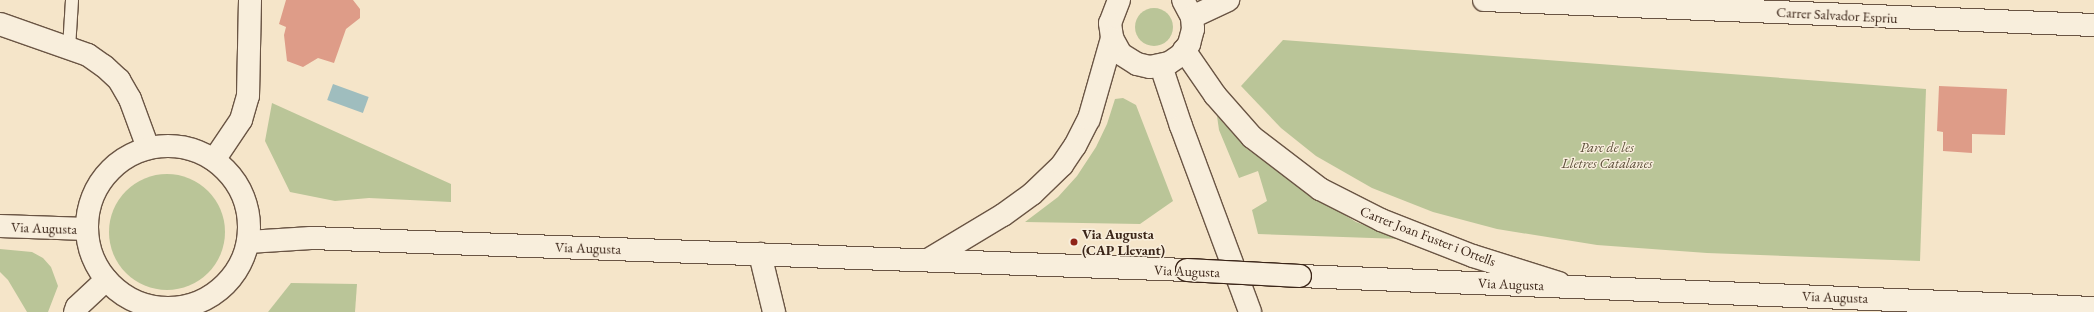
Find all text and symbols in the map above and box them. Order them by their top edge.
street label: Carrer Salvador Espriu [1776,3,1898,27]
park label: Parc de les Lletres Catalanes [1562,139,1652,172]
street label: Carrer Joan Fuster i Ortells [1358,202,1498,270]
street label: Via Augusta [11,218,77,238]
place label: Via Augusta (CAP Llevant) [1082,226,1165,258]
marker: Via Augusta (CAP Llevant) [1069,237,1079,247]
street label: Via Augusta [555,238,621,258]
street label: Via Augusta [1154,261,1220,281]
street label: Via Augusta [1478,274,1544,294]
street label: Via Augusta [1802,287,1868,307]

